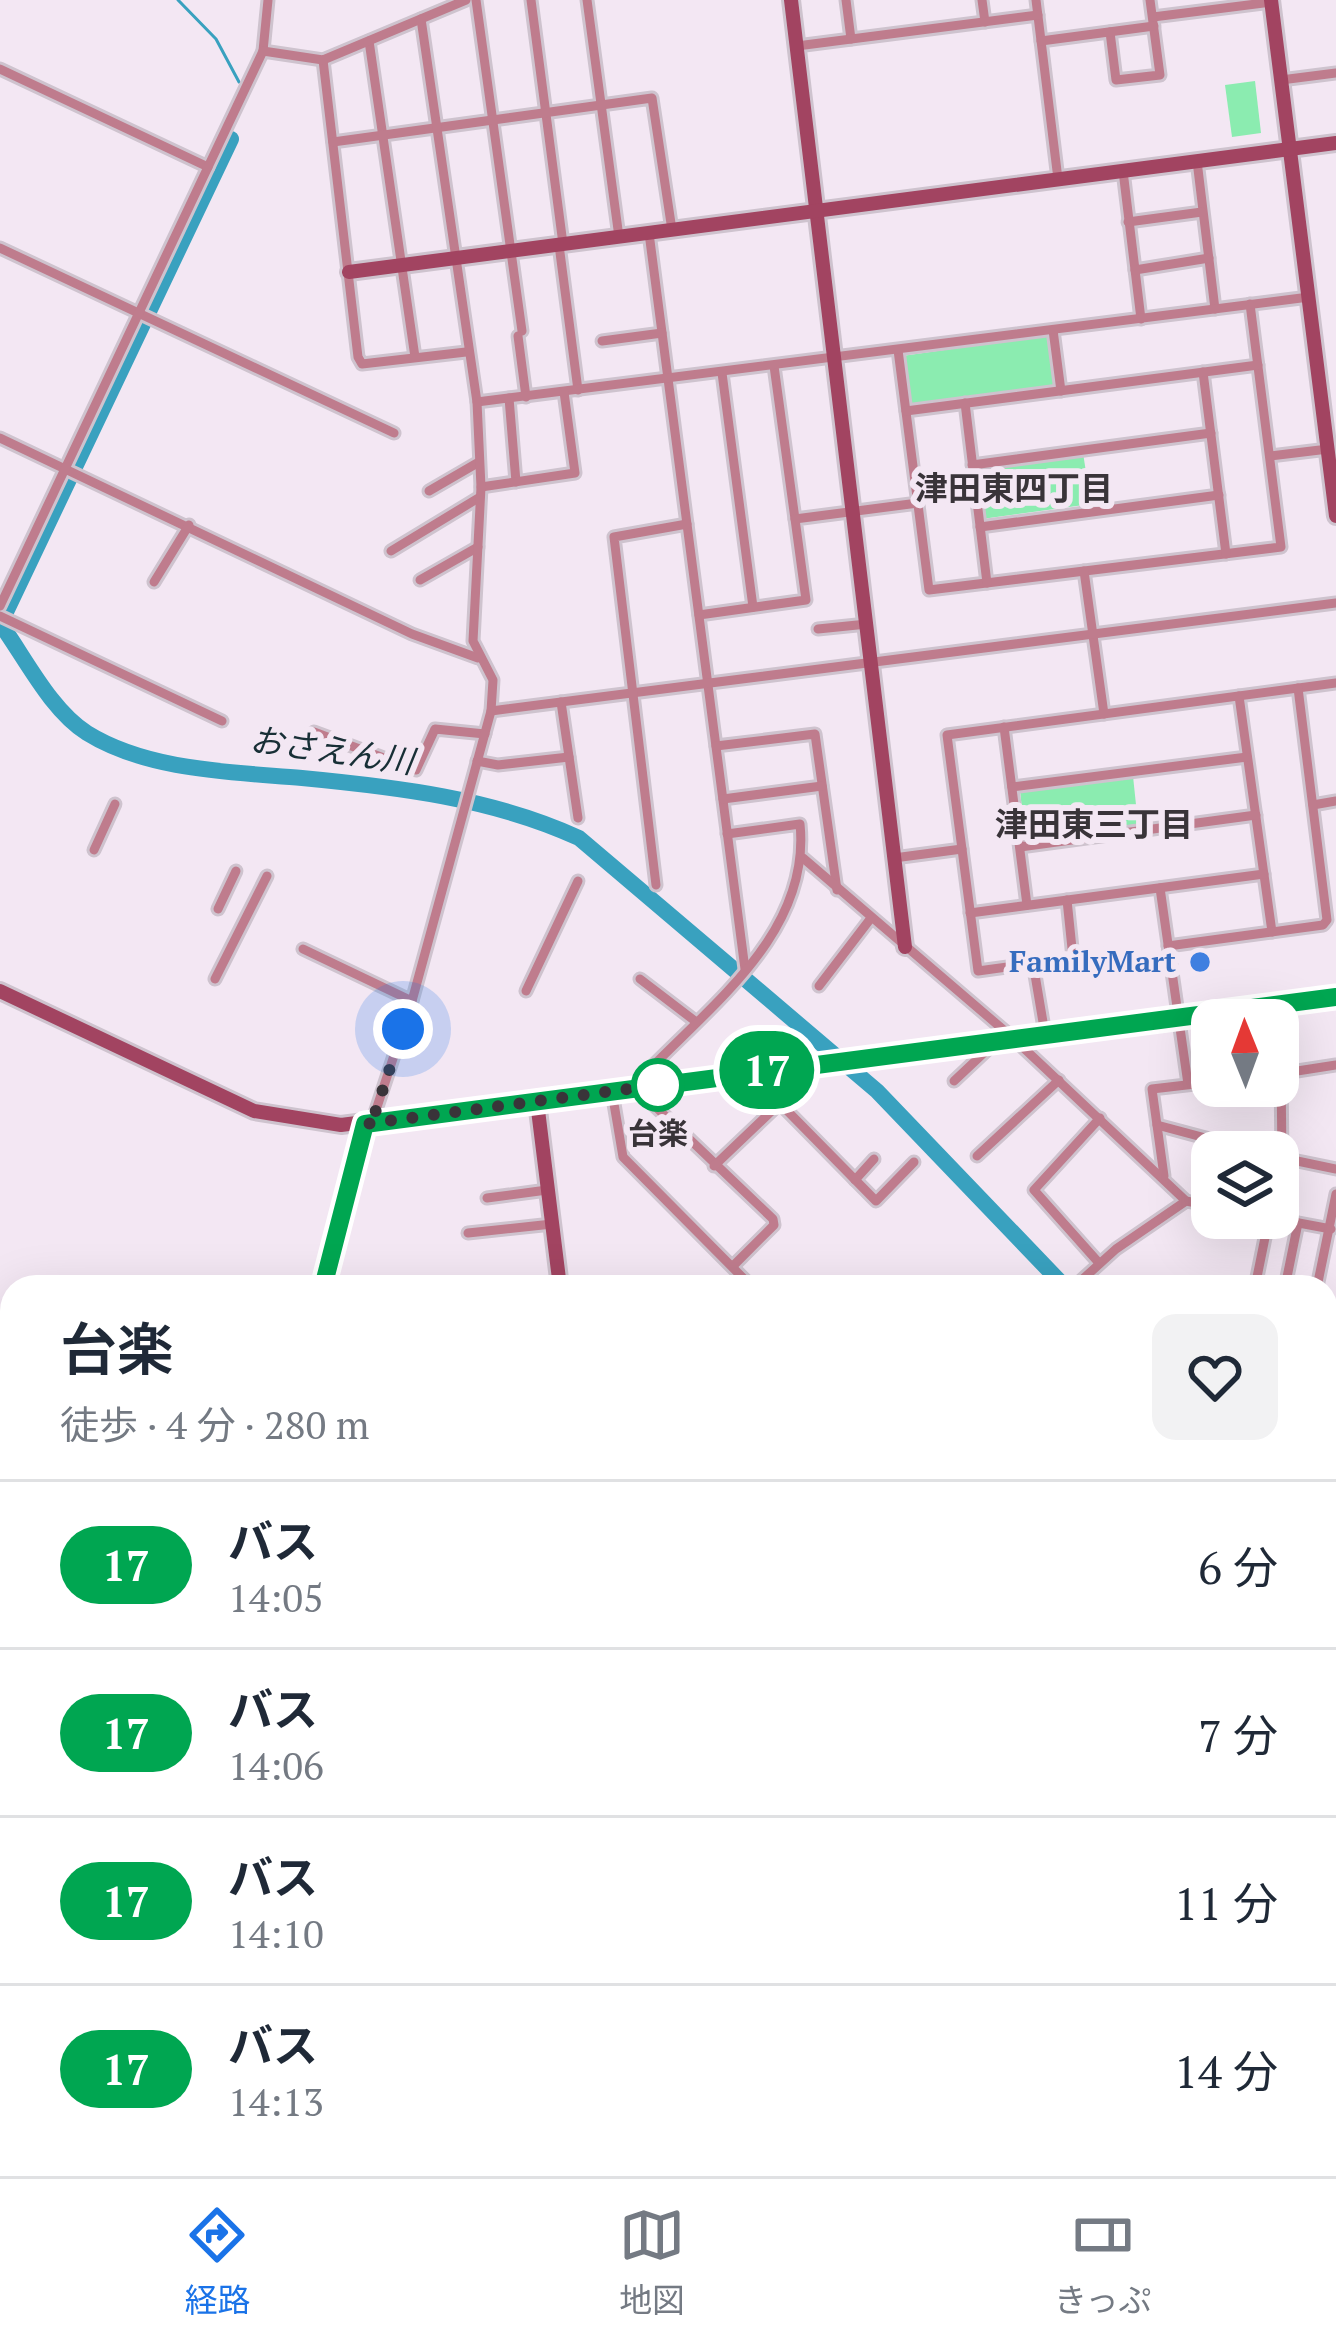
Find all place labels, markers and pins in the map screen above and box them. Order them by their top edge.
place label: FamilyMart [1009,941,1176,981]
marker: FamilyMart [1187,949,1213,975]
marker: 台楽 [633,1060,683,1110]
place label: 台楽 [628,1113,688,1153]

